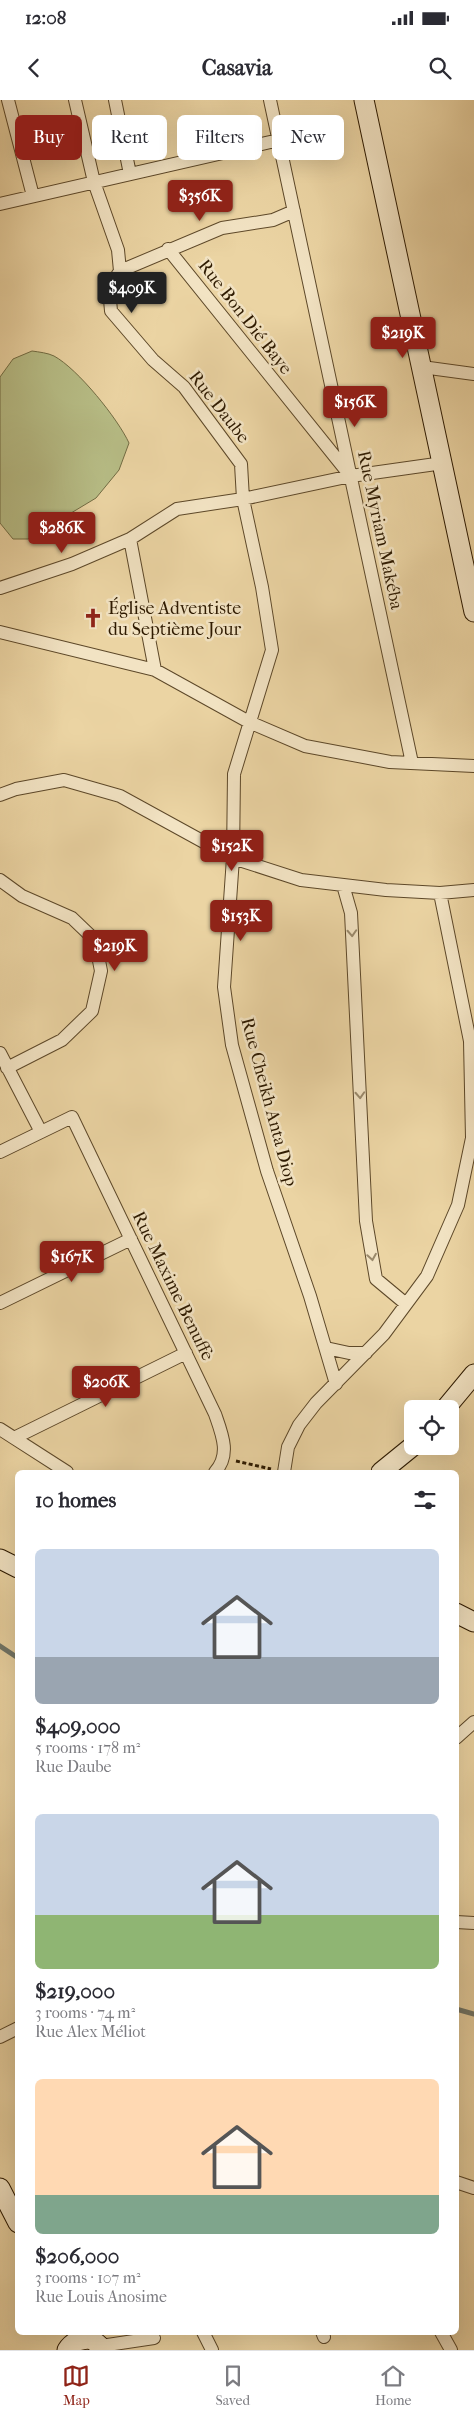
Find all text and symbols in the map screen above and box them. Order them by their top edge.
text: 12:08 [25,7,66,29]
icon: back [20,54,48,82]
icon: search [426,54,454,82]
text: Casavia [202,55,272,81]
chip: Buy [15,115,82,160]
chip: Rent [92,115,167,160]
chip: Filters [177,115,262,160]
chip: New [272,115,344,160]
pin: $356K [165,180,235,222]
text: $356K [179,186,221,205]
street label: Rue Bon Dié Baye [194,255,296,379]
pin: $409K [97,272,167,314]
text: $409K [108,278,156,297]
pin: $219K [368,316,438,359]
text: $219K [382,323,424,342]
street label: Rue Daube [184,367,254,447]
pin: $156K [320,386,390,428]
text: $156K [334,392,376,411]
street label: Rue Myriam Makéba [353,449,407,612]
pin: $286K [27,512,97,554]
text: $286K [39,518,85,537]
place label: Église Adventiste du Septième Jour [108,597,241,640]
church icon: Église Adventiste du Septième Jour [82,607,104,629]
pin: $152K [197,830,267,872]
text: $152K [211,836,253,855]
pin: $153K [206,900,276,942]
text: $153K [221,906,261,925]
one-way arrow [346,929,357,937]
pin: $219K [80,930,150,972]
text: $219K [94,936,136,955]
street label: Rue Cheikh Anta Diop [236,1015,302,1189]
one-way arrow [355,1092,365,1099]
street label: Rue Maxime Benuffe [128,1208,218,1364]
pin: $167K [37,1240,107,1283]
text: $167K [51,1247,93,1266]
one-way arrow [367,1252,377,1261]
pin: $206K [71,1366,141,1408]
text: $206K [83,1372,129,1391]
map controls [404,1400,459,1455]
button: locate [404,1400,459,1455]
icon: filters [411,1486,439,1514]
text: 10 homes [35,1488,116,1512]
icon: home [192,1582,282,1672]
text: $409,000 [35,1714,121,1738]
text: 5 rooms · 178 m² [35,1738,140,1757]
text: Rue Daube [35,1757,112,1776]
icon: home [192,1847,282,1937]
text: $219,000 [35,1979,115,2003]
text: 3 rooms · 74 m² [35,2003,135,2022]
text: Rue Alex Méliot [35,2022,146,2041]
icon: home [192,2112,282,2202]
text: $206,000 [35,2244,119,2268]
text: 3 rooms · 107 m² [35,2268,141,2287]
text: Rue Louis Anosime [35,2287,167,2306]
tab: Map [62,2362,90,2409]
tab: Saved [215,2362,250,2409]
tab: Home [375,2362,412,2409]

